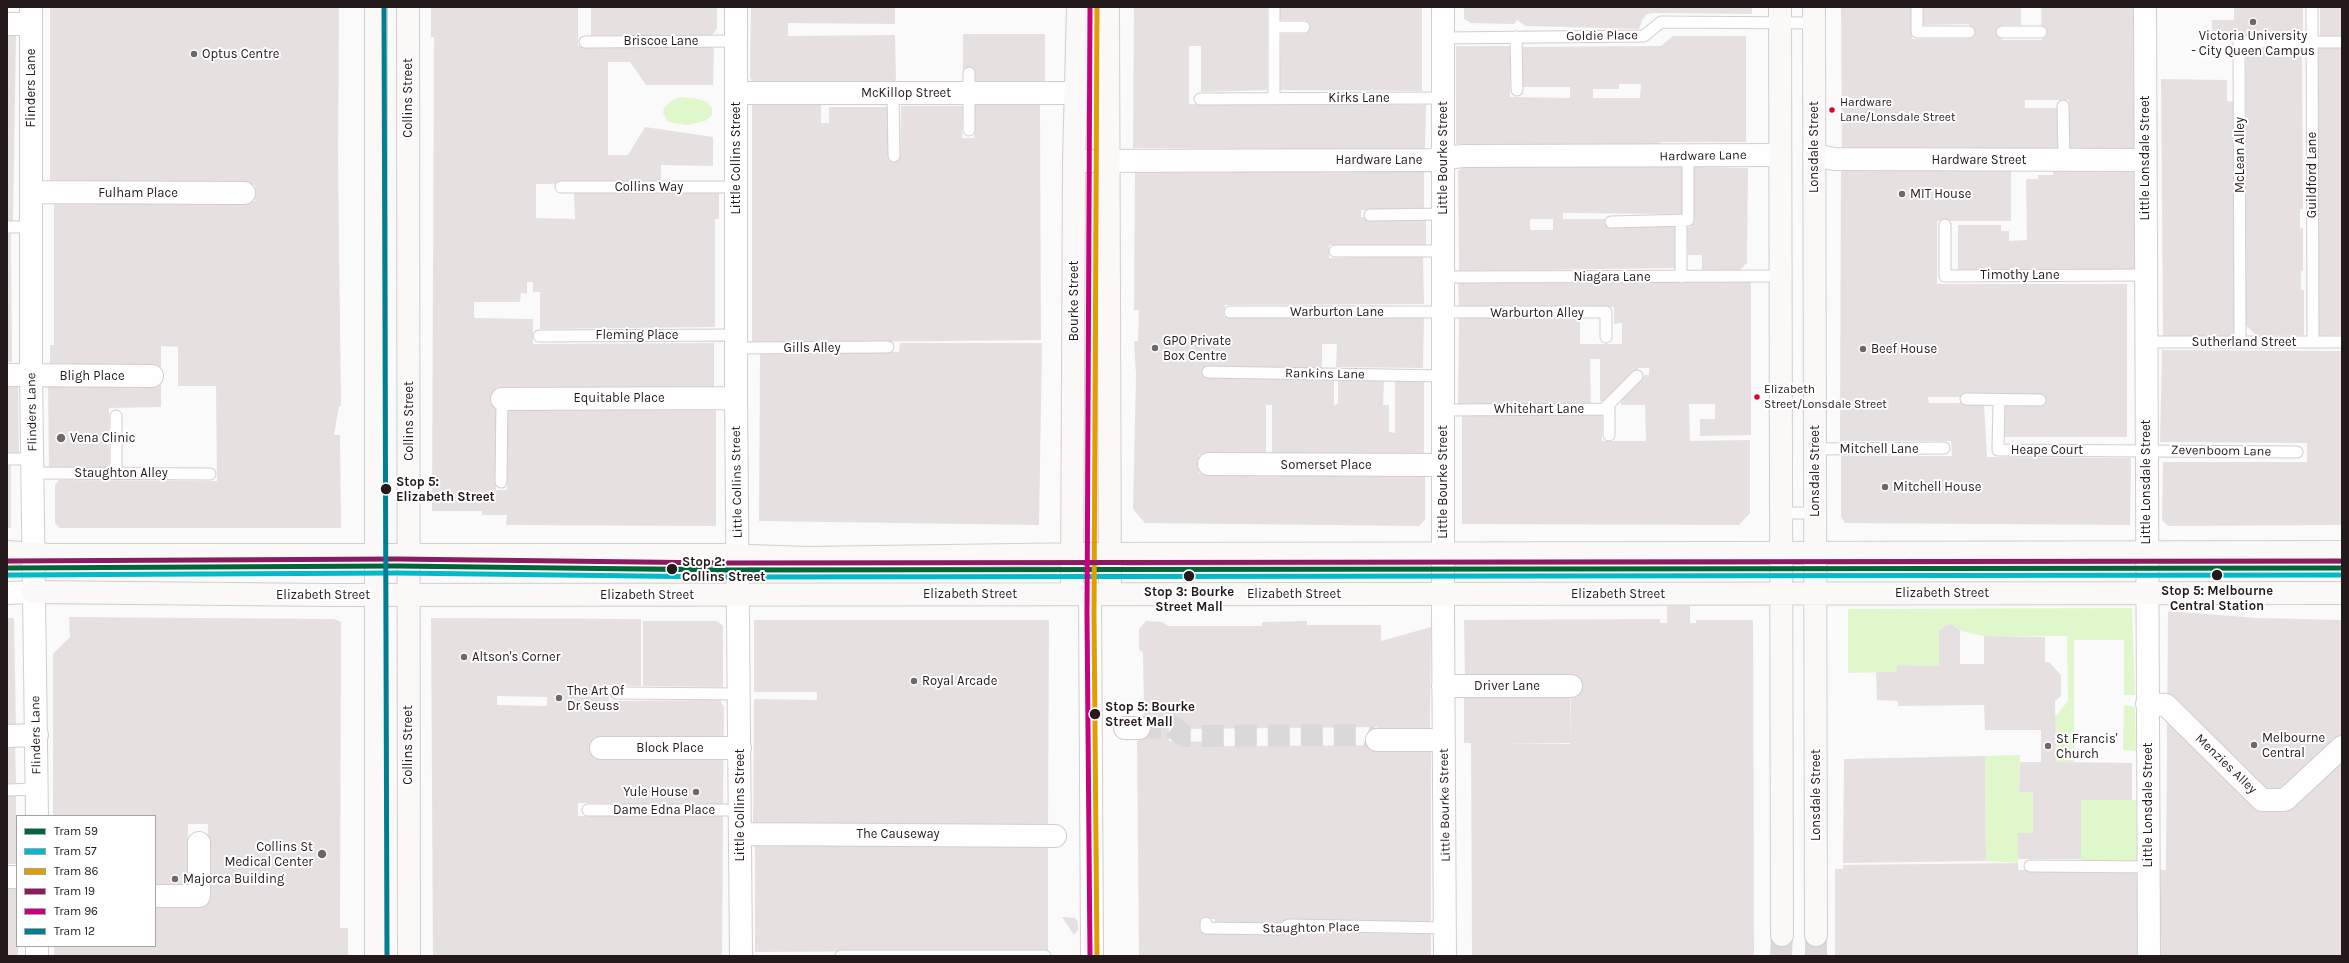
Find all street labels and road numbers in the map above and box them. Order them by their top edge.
street label: Goldie Place [1566,28,1638,44]
street label: Briscoe Lane [624,33,698,49]
street label: Flinders Lane [23,49,39,127]
street label: Collins Street [400,58,416,138]
street label: McKillop Street [861,85,951,101]
street label: Kirks Lane [1328,90,1390,106]
street label: Little Lonsdale Street [2137,96,2153,220]
street label: Little Bourke Street [1435,101,1451,215]
street label: Lonsdale Street [1806,101,1822,193]
street label: Little Collins Street [728,102,744,214]
street label: McLean Alley [2232,117,2248,193]
street label: Guildford Lane [2304,132,2320,218]
street label: Hardware Lane [1659,147,1747,165]
street label: Hardware Lane [1335,152,1423,168]
street label: Hardware Street [1932,152,2026,168]
street label: Collins Way [615,179,683,195]
street label: Fulham Place [98,185,178,201]
street label: Bourke Street [1066,261,1082,341]
street label: Timothy Lane [1980,267,2060,283]
street label: Niagara Lane [1573,269,1651,285]
street label: Warburton Lane [1290,304,1384,320]
street label: Warburton Alley [1490,305,1584,321]
street label: Fleming Place [596,327,678,343]
street label: Sutherland Street [2192,334,2296,350]
street label: Gills Alley [784,340,840,356]
street label: Rankins Lane [1285,366,1365,382]
street label: Bligh Place [59,368,125,384]
street label: Flinders Lane [24,372,40,452]
street label: Collins Street [401,381,417,461]
street label: Equitable Place [573,390,665,406]
street label: Whitehart Lane [1494,401,1584,417]
street label: Little Lonsdale Street [2138,420,2154,544]
street label: Little Collins Street [728,425,746,539]
street label: Little Bourke Street [1435,425,1451,539]
street label: Lonsdale Street [1807,425,1823,517]
street label: Mitchell Lane [1839,441,1919,457]
street label: Heape Court [2011,442,2083,458]
street label: Zevenboom Lane [2171,442,2271,460]
street label: Somerset Place [1280,457,1372,473]
street label: Staughton Alley [74,465,168,481]
street label: Elizabeth Street [1895,585,1989,601]
street label: Elizabeth Street [923,586,1017,602]
street label: Elizabeth Street [1247,586,1341,602]
street label: Elizabeth Street [1571,586,1665,602]
street label: Elizabeth Street [276,587,370,603]
street label: Elizabeth Street [600,587,694,603]
street label: Driver Lane [1474,678,1540,694]
street label: Flinders Lane [28,695,44,775]
street label: Collins Street [400,705,416,785]
street label: Menzies Alley [2192,731,2260,797]
street label: Block Place [636,740,704,756]
street label: Little Lonsdale Street [2140,743,2156,867]
street label: Little Bourke Street [1436,748,1454,862]
street label: Little Collins Street [732,749,748,861]
street label: Lonsdale Street [1808,749,1824,841]
street label: Dame Edna Place [613,802,715,818]
street label: The Causeway [856,826,940,842]
street label: Staughton Place [1262,919,1360,937]

